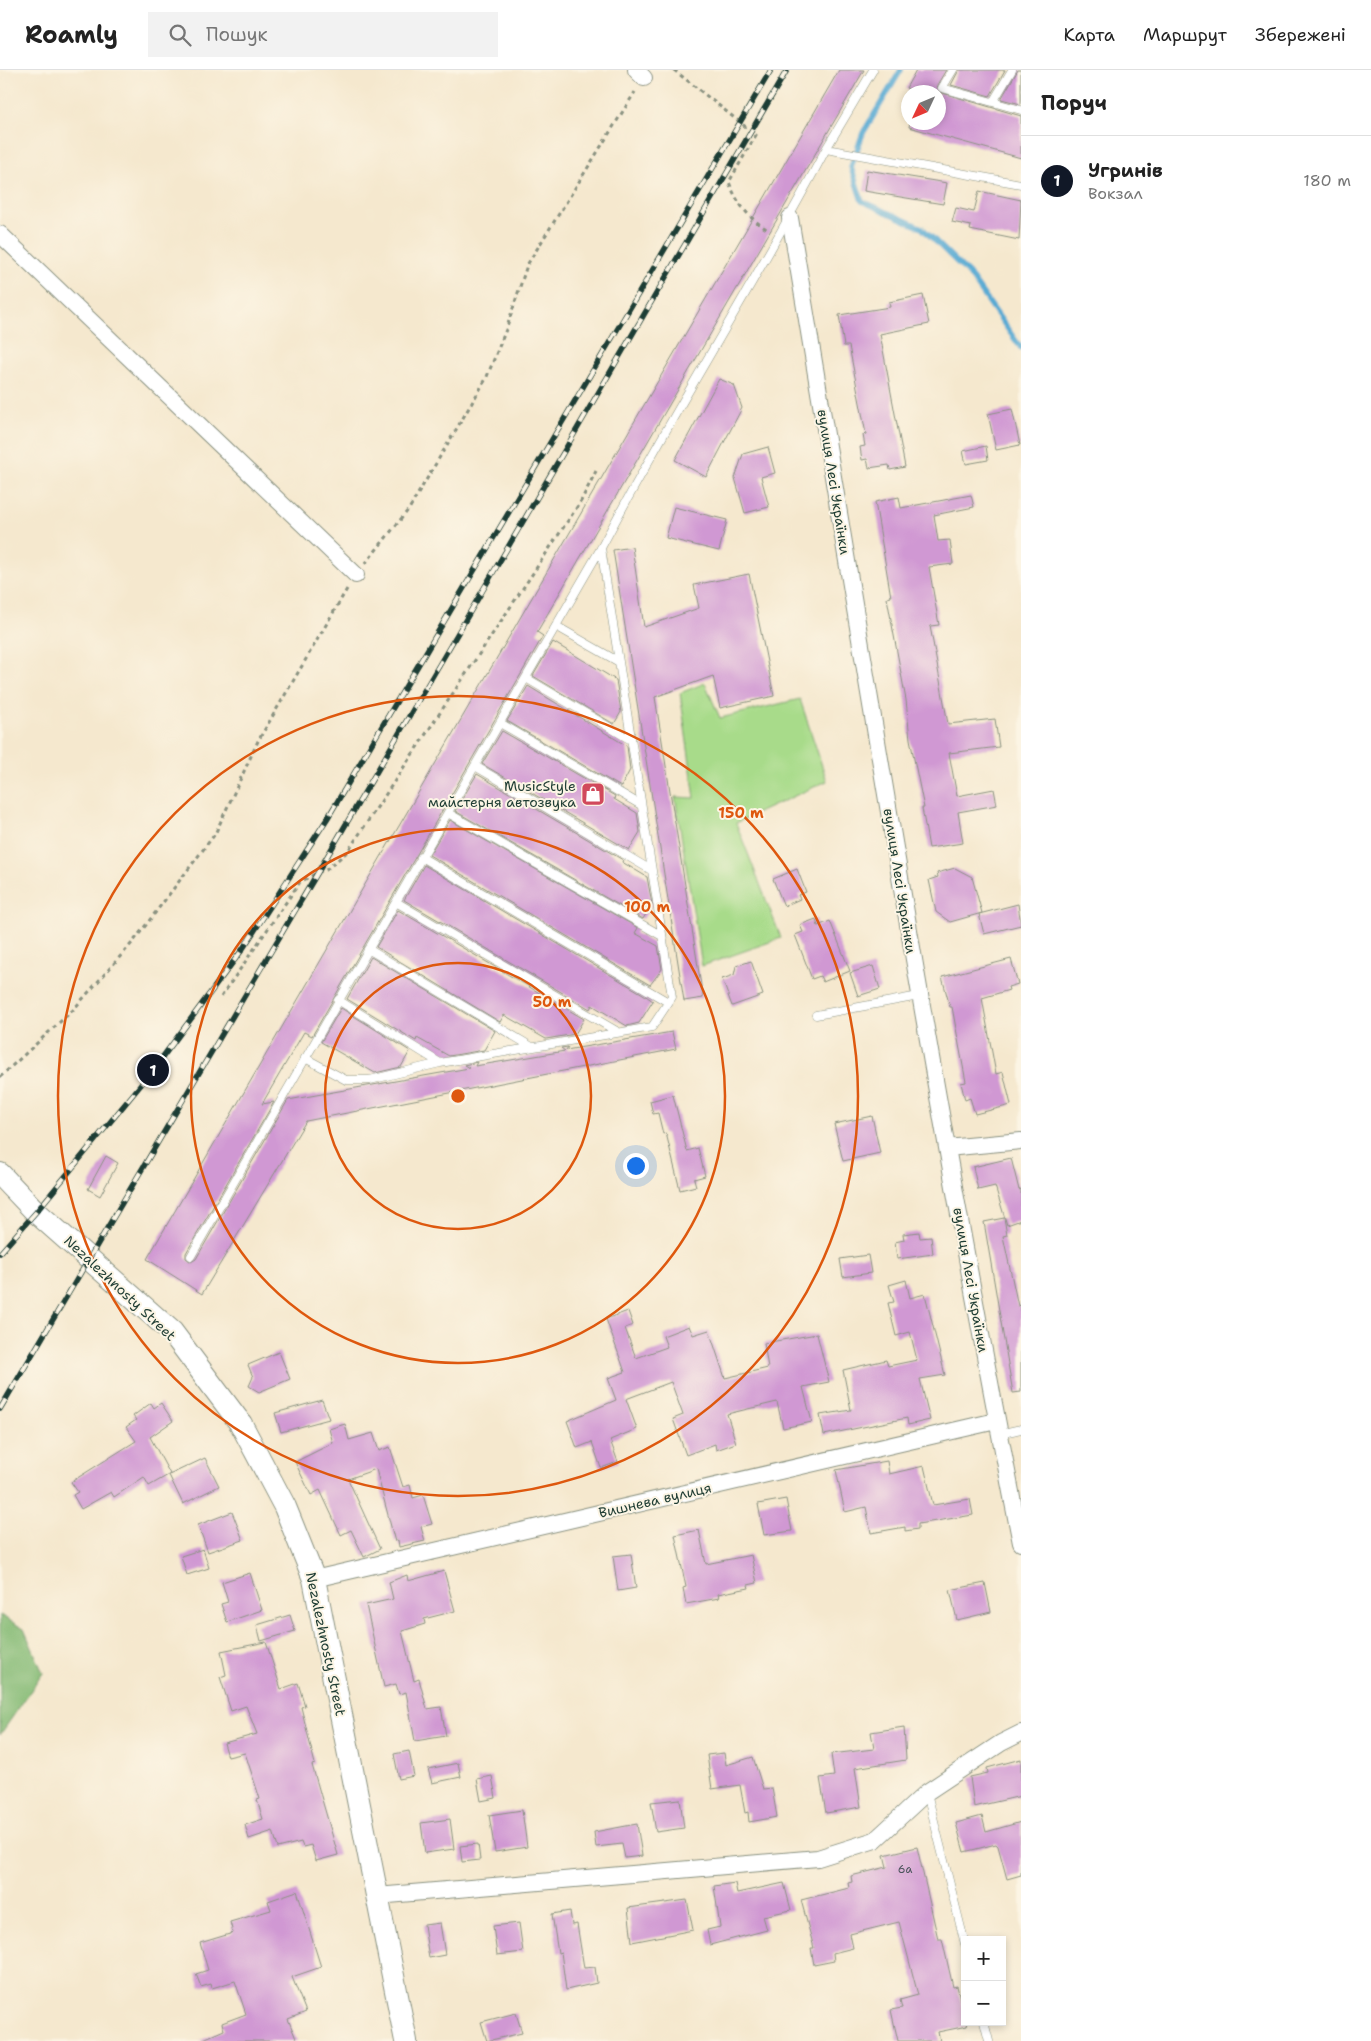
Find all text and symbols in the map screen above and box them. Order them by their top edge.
search box [148,12,498,57]
text: Roamly [25,19,118,51]
icon: search [166,21,194,49]
text: Пошук [206,22,268,47]
text: Карта [1063,23,1115,47]
text: Маршрут [1143,23,1227,47]
text: Збережені [1255,23,1346,47]
north arrow [901,85,946,130]
text: Поруч [1041,89,1107,117]
text: Угринів [1088,158,1163,183]
text: 1 [1053,170,1061,191]
text: 180 m [1303,170,1351,191]
text: Вокзал [1088,183,1143,204]
street label: вулиця Лесі Українки [814,408,854,556]
place label: MusicStyle майстерня автозвука [428,777,576,811]
shop icon: MusicStyle майстерня автозвука [580,781,606,807]
text: 150 m [718,803,764,823]
street label: вулиця Лесі Українки [880,807,920,955]
text: 100 m [624,897,670,917]
text: 50 m [533,992,572,1012]
pin: 1 [137,1051,169,1089]
centre of rings [449,1087,467,1105]
your location [623,1153,649,1179]
street label: вулиця Лесі Українки [949,1206,993,1354]
street label: Nezalezhnosty Street [60,1231,180,1345]
street label: Вишнева вулиця [597,1478,713,1522]
street label: Nezalezhnosty Street [302,1570,350,1718]
house number: 6а [898,1862,912,1877]
map controls [961,1936,1006,2026]
button: + [961,1936,1006,1981]
button: − [961,1981,1006,2026]

